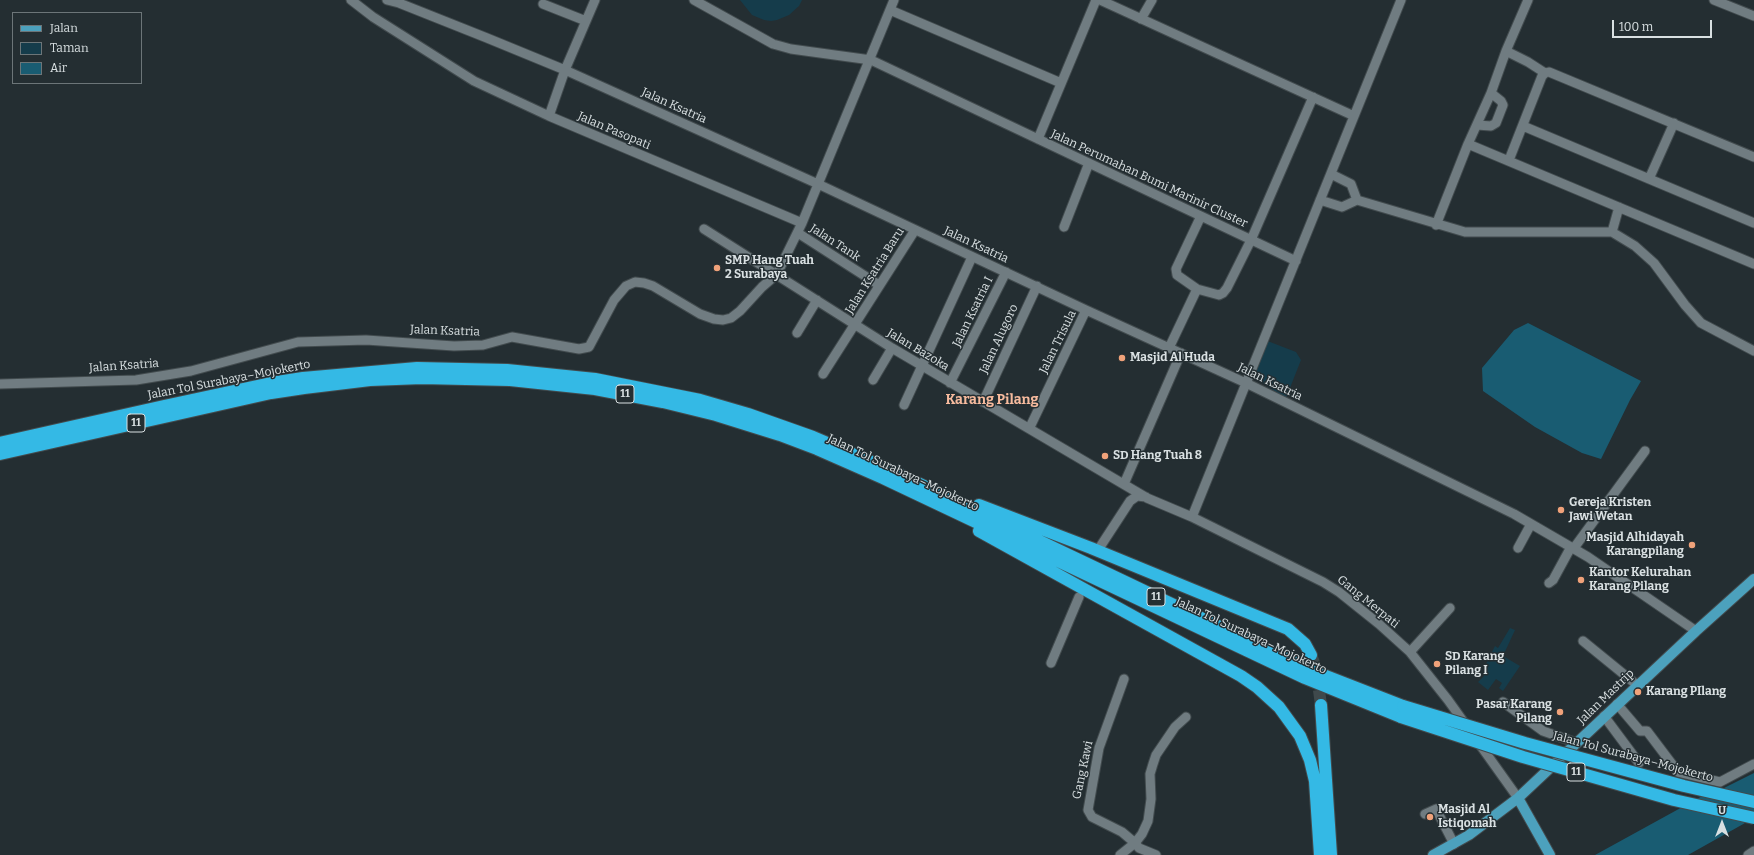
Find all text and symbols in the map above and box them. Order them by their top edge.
legend [12,12,142,84]
scale bar [1614,12,1714,38]
text: 100 m [1619,20,1653,34]
text: Jalan [50,21,78,35]
text: Taman [50,41,89,55]
text: Air [50,61,67,75]
street label: Jalan Ksatria [639,85,709,127]
street label: Jalan Pasopati [575,109,653,153]
street label: Jalan Perumahan Bumi Marinir Cluster [1048,127,1250,231]
street label: Jalan Tank [807,221,863,265]
street label: Jalan Ksatria [941,224,1011,266]
street label: Jalan Ksatria Baru [843,225,907,317]
place label: SMP Hang Tuah 2 Surabaya [725,254,814,282]
marker: SMP Hang Tuah 2 Surabaya [712,263,722,273]
street label: Jalan Ksatria I [950,274,996,350]
street label: Jalan Alugoro [977,302,1021,376]
street label: Jalan Trisula [1036,308,1080,376]
street label: Jalan Ksatria [410,323,480,339]
street label: Jalan Bazoka [884,326,952,374]
place label: Masjid Al Huda [1130,351,1215,365]
marker: Masjid Al Huda [1117,353,1127,363]
street label: Jalan Ksatria [89,356,159,376]
street label: Jalan Tol Surabaya–Mojokerto [146,357,312,403]
street label: Jalan Ksatria [1235,360,1305,404]
road number: 11 [616,385,634,403]
district label: Karang Pilang [945,392,1039,408]
road number: 11 [127,414,145,432]
street label: Jalan Tol Surabaya–Mojokerto [825,432,981,514]
place label: SD Hang Tuah 8 [1113,449,1202,463]
marker: SD Hang Tuah 8 [1100,451,1110,461]
place label: Gereja Kristen Jawi Wetan [1569,496,1651,524]
marker: Gereja Kristen Jawi Wetan [1556,505,1566,515]
place label: Masjid Alhidayah Karangpilang [1586,531,1684,559]
marker: Masjid Alhidayah Karangpilang [1687,540,1697,550]
place label: Kantor Kelurahan Karang Pilang [1589,566,1691,594]
street label: Gang Merpati [1334,573,1402,631]
marker: Kantor Kelurahan Karang Pilang [1576,575,1586,585]
road number: 11 [1147,588,1165,606]
street label: Jalan Tol Surabaya–Mojokerto [1173,595,1329,677]
place label: SD Karang Pilang I [1445,650,1504,678]
marker: SD Karang Pilang I [1432,659,1442,669]
street label: Jalan Mastrip [1575,666,1637,728]
place label: Karang PIlang [1646,685,1726,699]
marker: Karang PIlang [1633,687,1643,697]
place label: Pasar Karang Pilang [1476,698,1552,726]
marker: Pasar Karang Pilang [1555,707,1565,717]
street label: Jalan Tol Surabaya–Mojokerto [1551,729,1715,785]
street label: Gang Kawi [1070,739,1096,801]
road number: 11 [1567,763,1585,781]
place label: Masjid Al Istiqomah [1438,803,1496,831]
north arrow [1702,803,1742,843]
text: U [1718,804,1726,817]
marker: Masjid Al Istiqomah [1425,812,1435,822]

